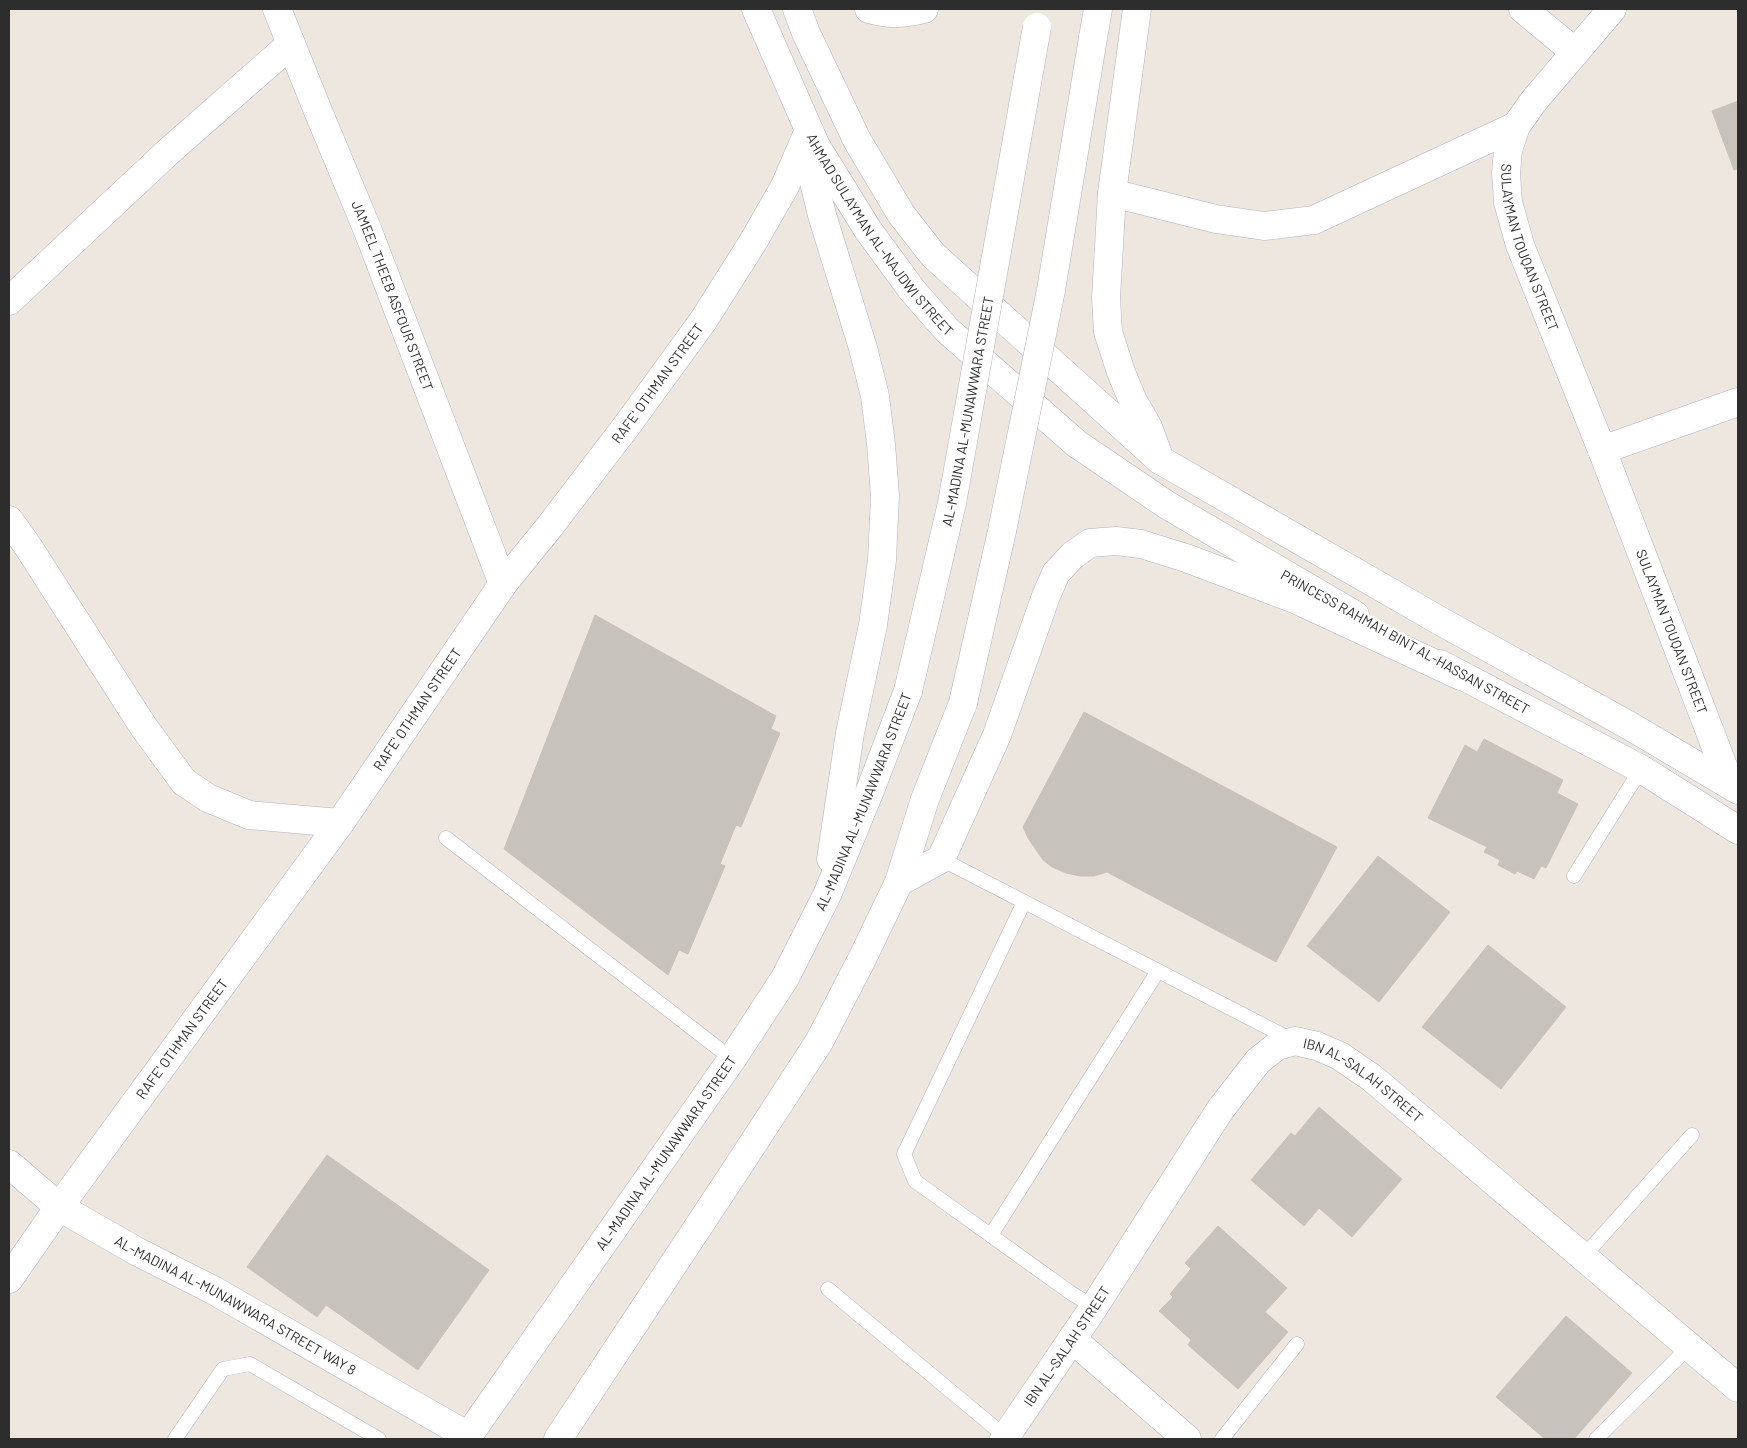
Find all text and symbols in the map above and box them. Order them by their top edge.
street label: AHMAD SULAYMAN AL-NAJDWI STREET [804,131,957,340]
street label: SULAYMAN TOUQAN STREET [1498,163,1563,333]
street label: JAMEEL THEEB ASFOUR STREET [348,198,437,393]
street label: AL-MADINA AL-MUNAWWARA STREET [938,295,997,528]
street label: RAFE' OTHMAN STREET [607,320,707,446]
street label: SULAYMAN TOUQAN STREET [1633,547,1711,716]
street label: PRINCESS RAHMAH BINT AL-HASSAN STREET [1278,566,1533,717]
street label: RAFE' OTHMAN STREET [369,645,465,774]
street label: AL-MADINA AL-MUNAWWARA STREET [812,690,915,913]
street label: RAFE' OTHMAN STREET [132,975,231,1102]
street label: IBN AL-SALAH STREET [1302,1034,1427,1125]
street label: AL-MADINA AL-MUNAWWARA STREET [592,1052,740,1253]
street label: AL-MADINA AL-MUNAWWARA STREET WAY 8 [112,1232,359,1378]
street label: IBN AL-SALAH STREET [1020,1283,1113,1410]

